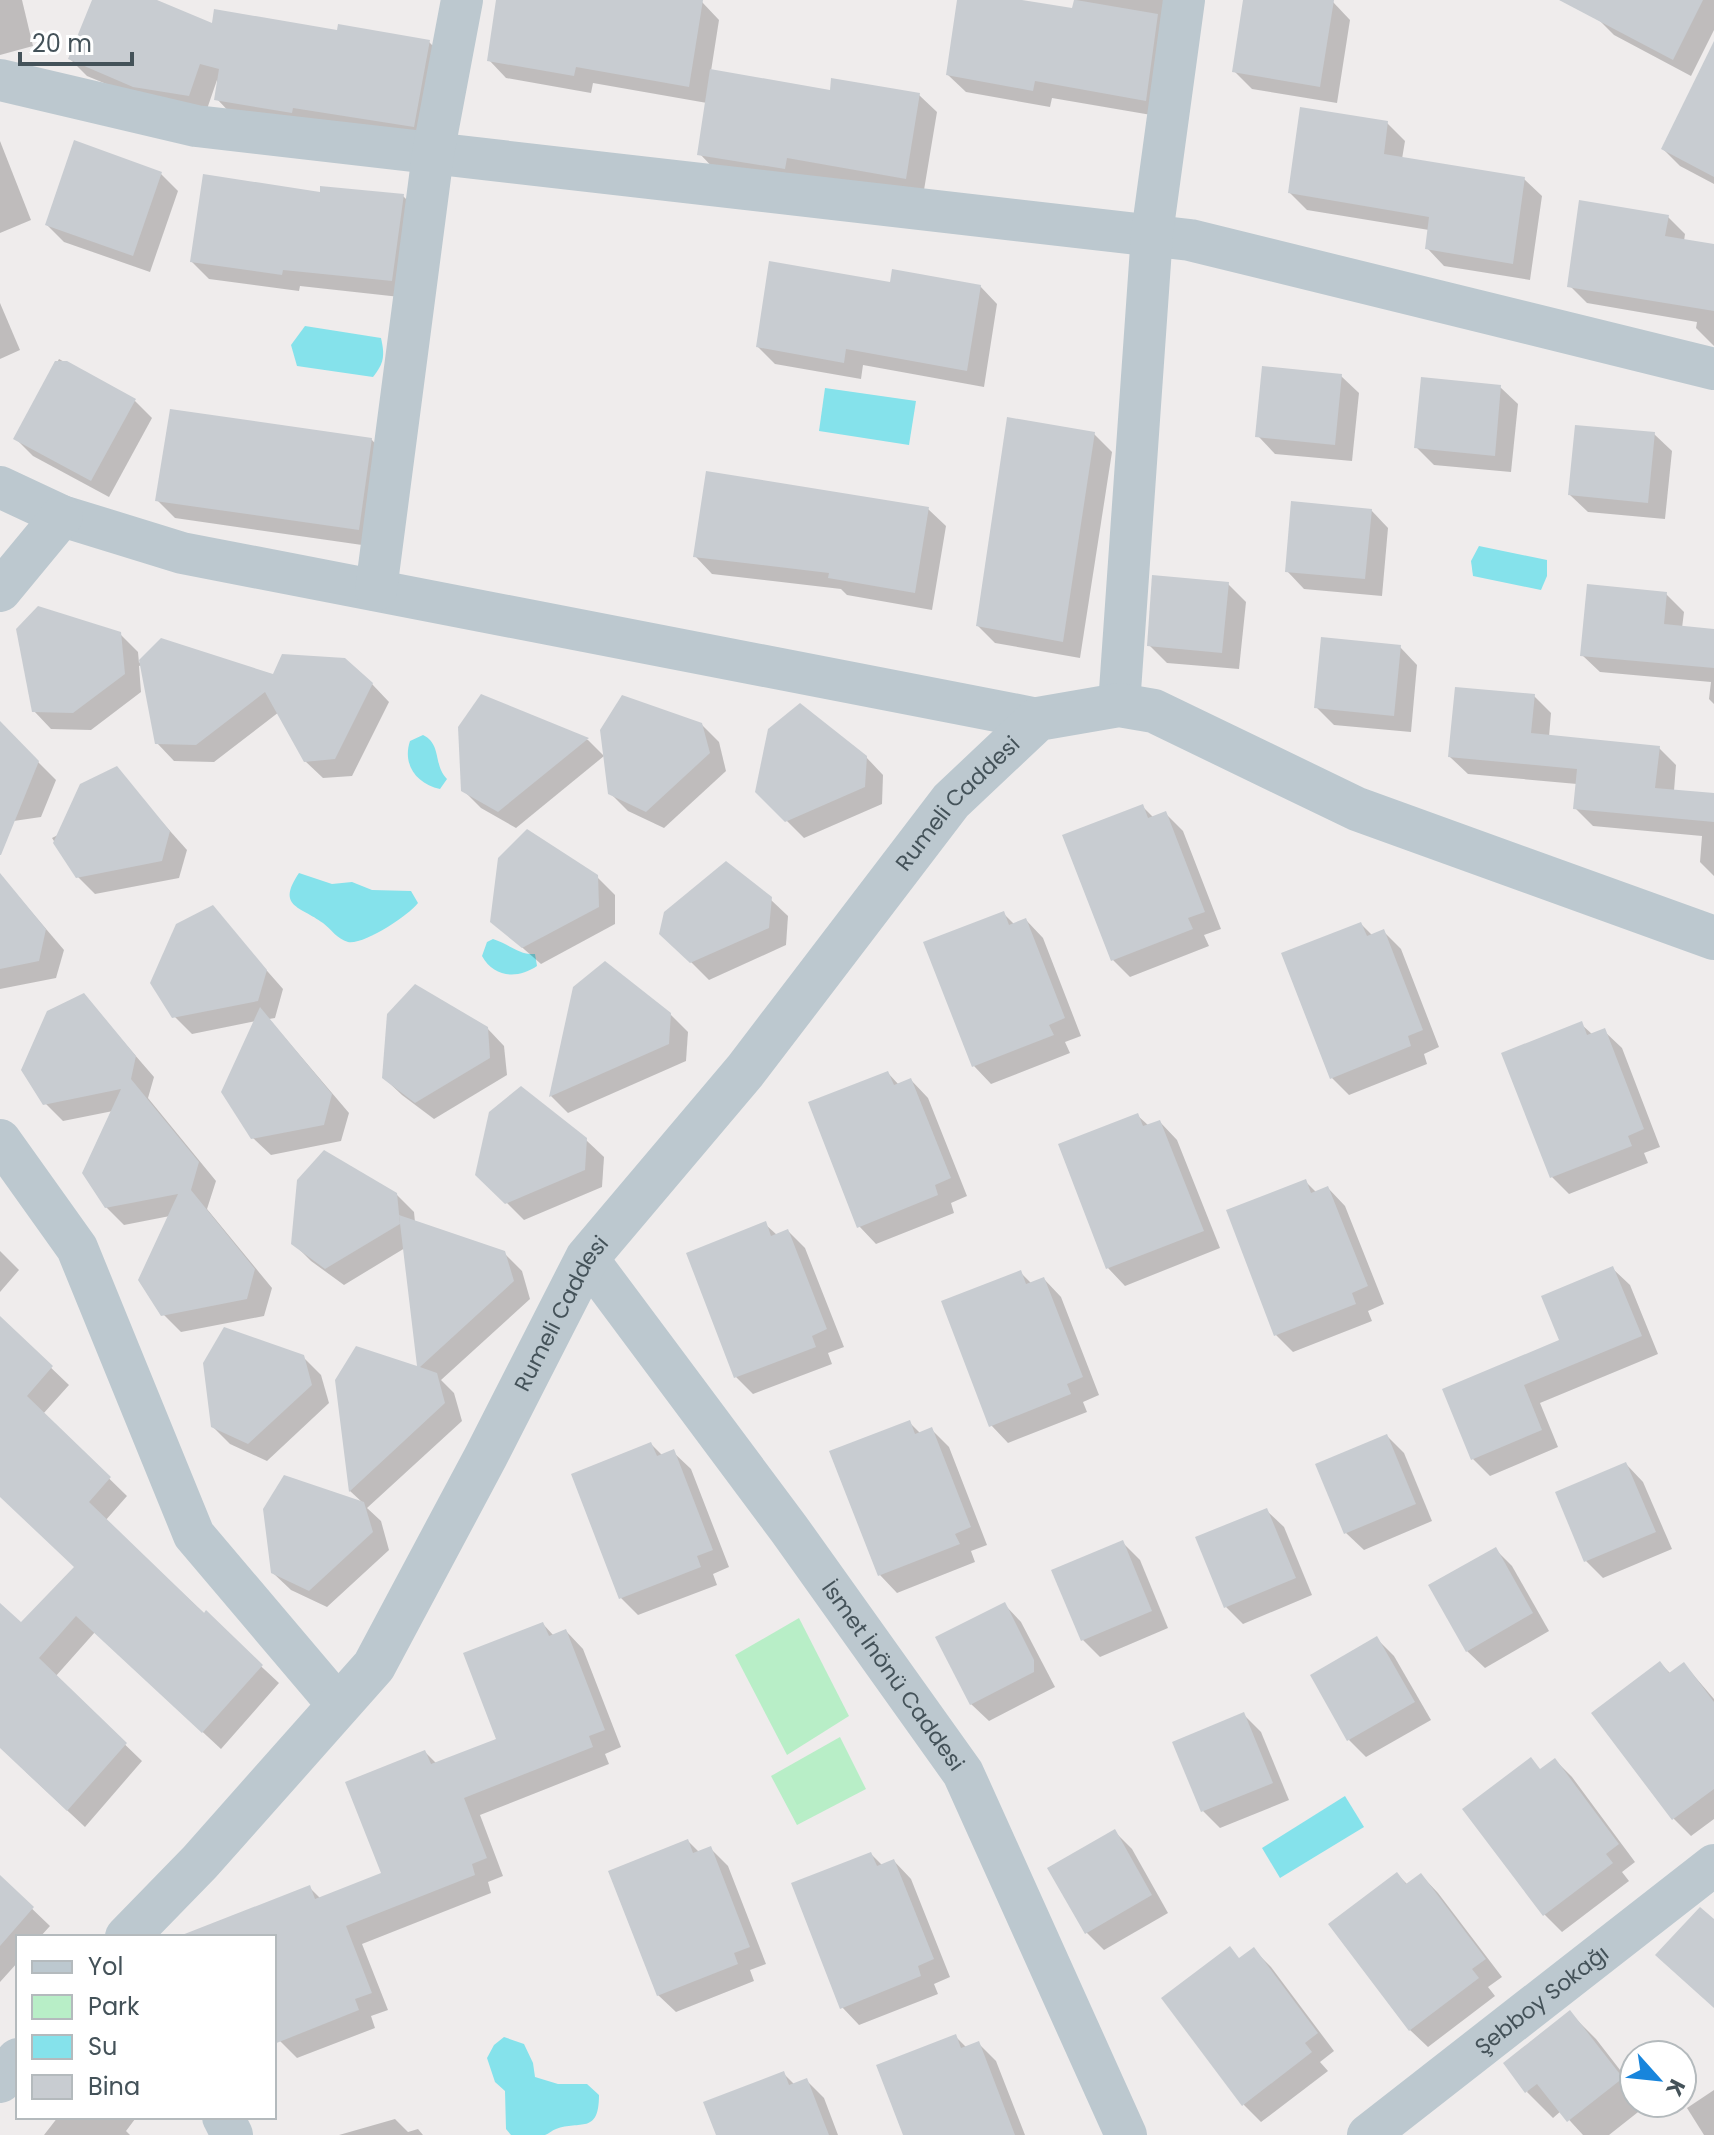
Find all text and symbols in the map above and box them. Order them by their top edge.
scale bar [20,16,132,66]
text: 20 m [32,27,92,60]
street label: Rumeli Caddesi [888,729,1026,877]
street label: Rumeli Caddesi [506,1229,615,1396]
street label: İsmet İnönü Caddesi [815,1574,972,1777]
legend [16,1935,276,2119]
street label: Şebboy Sokağı [1468,1938,1615,2062]
text: Yol [88,1950,123,1983]
text: Park [88,1990,140,2023]
text: Su [88,2030,117,2063]
north arrow [1618,2039,1698,2119]
text: Bina [88,2070,140,2103]
text: K [1658,2074,1693,2102]

